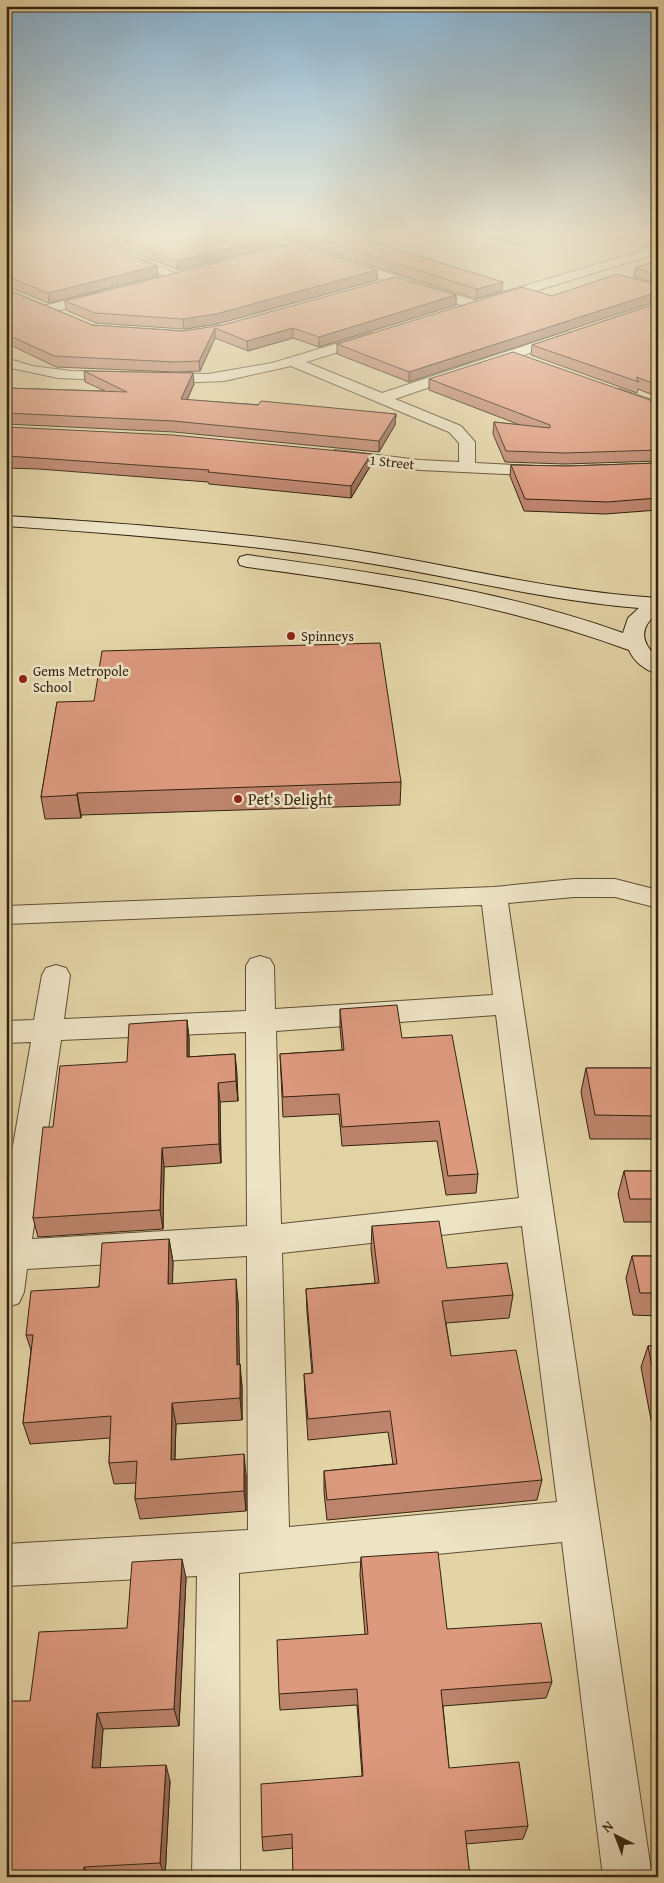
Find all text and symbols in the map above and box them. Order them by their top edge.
street label: 1 Street [368,450,416,474]
place label: Spinneys [301,626,354,646]
marker: Spinneys [285,630,297,642]
place label: Gems Metropole School [33,661,129,697]
marker: Gems Metropole School [17,673,29,685]
place label: Pet's Delight [248,787,333,811]
marker: Pet's Delight [232,793,244,805]
north arrow [592,1810,642,1860]
text: N [597,1815,618,1837]

